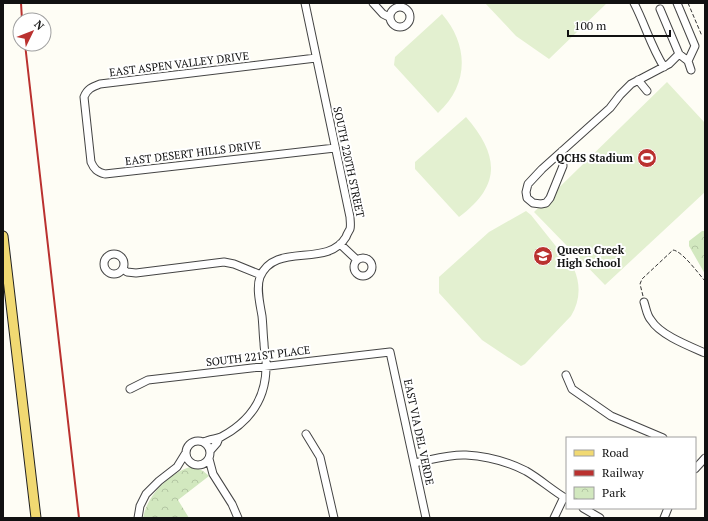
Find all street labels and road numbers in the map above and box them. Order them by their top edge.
street label: EAST ASPEN VALLEY DRIVE [108,48,250,80]
street label: SOUTH 220TH STREET [330,105,368,219]
street label: EAST DESERT HILLS DRIVE [124,138,262,168]
street label: SOUTH 221ST PLACE [205,343,311,369]
street label: EAST VIA DEL VERDE [401,378,437,486]

